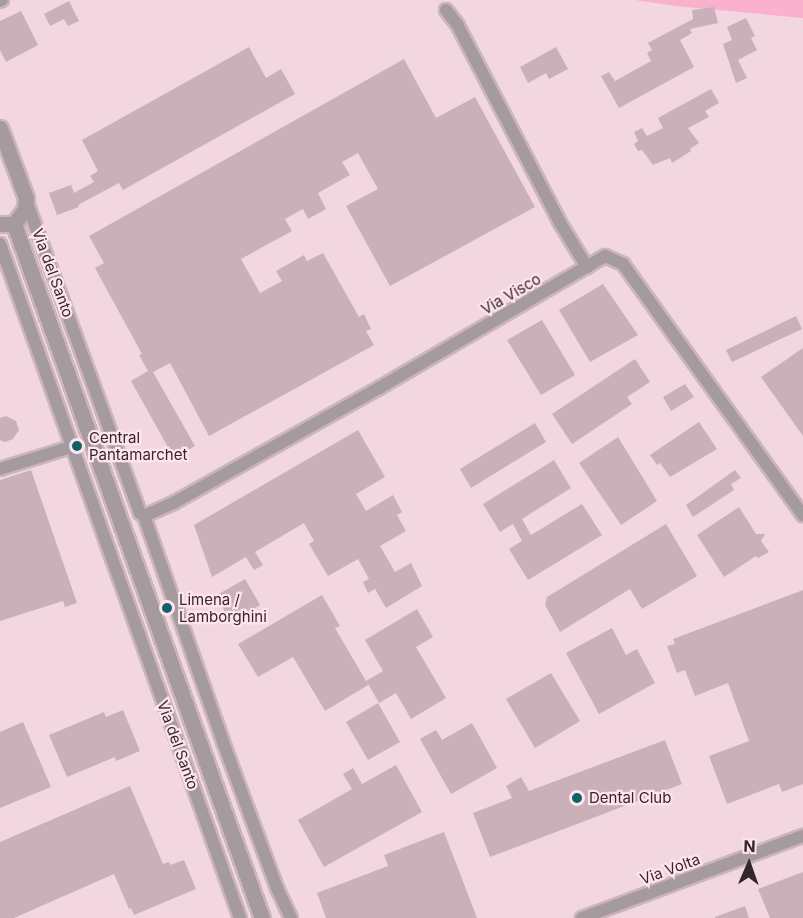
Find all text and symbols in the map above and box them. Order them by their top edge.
street label: Via del Santo [29,226,77,320]
street label: Via Visco [478,270,544,318]
place label: Central Pantamarchet [89,428,187,463]
marker: Central Pantamarchet [70,439,84,453]
place label: Limena / Lamborghini [179,590,267,625]
marker: Limena / Lamborghini [160,601,174,615]
street label: Via del Santo [154,698,202,792]
place label: Dental Club [589,789,671,807]
marker: Dental Club [570,791,584,805]
north arrow [719,834,779,894]
text: N [743,836,756,856]
street label: Via Volta [638,850,702,888]

